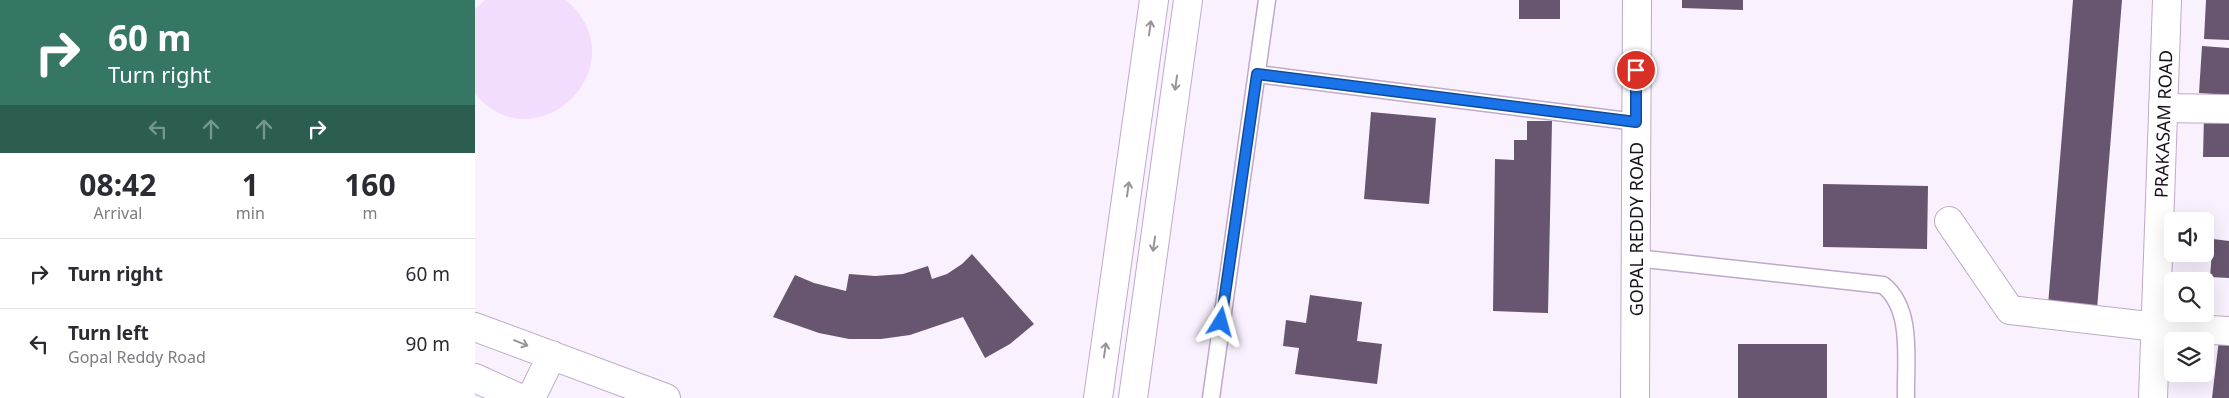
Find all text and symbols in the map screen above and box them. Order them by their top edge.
text: 60 m [108,14,191,61]
icon: right [25,20,90,85]
one-way arrow [1145,20,1155,36]
pin [1615,49,1657,91]
street label: PRAKASAM ROAD [2148,50,2178,198]
icon: arrive [1622,56,1650,84]
text: Turn right [108,59,211,89]
one-way arrow [1171,75,1181,91]
icon: left [144,115,172,143]
icon: ahead [197,115,225,143]
icon: ahead [250,115,278,143]
icon: right [303,115,331,143]
street label: GOPAL REDDY ROAD [1624,142,1648,316]
text: 08:42 [79,164,156,205]
text: 1 [242,164,259,205]
text: 160 [344,164,396,205]
one-way arrow [1123,181,1133,197]
text: Arrival [93,202,142,224]
text: min [236,202,265,224]
text: m [362,202,377,224]
map controls [2164,212,2214,382]
button: sound [2164,212,2214,262]
one-way arrow [1148,235,1158,251]
icon: right [25,260,53,288]
text: Turn right [68,261,163,287]
text: 60 m [406,261,450,287]
button: search [2164,272,2214,322]
position arrow [1194,295,1246,347]
text: Turn left [68,320,149,346]
icon: left [25,330,53,358]
text: 90 m [406,331,450,357]
button: layers [2164,332,2214,382]
one-way arrow [513,338,528,348]
one-way arrow [1100,342,1110,358]
text: Gopal Reddy Road [68,346,206,368]

